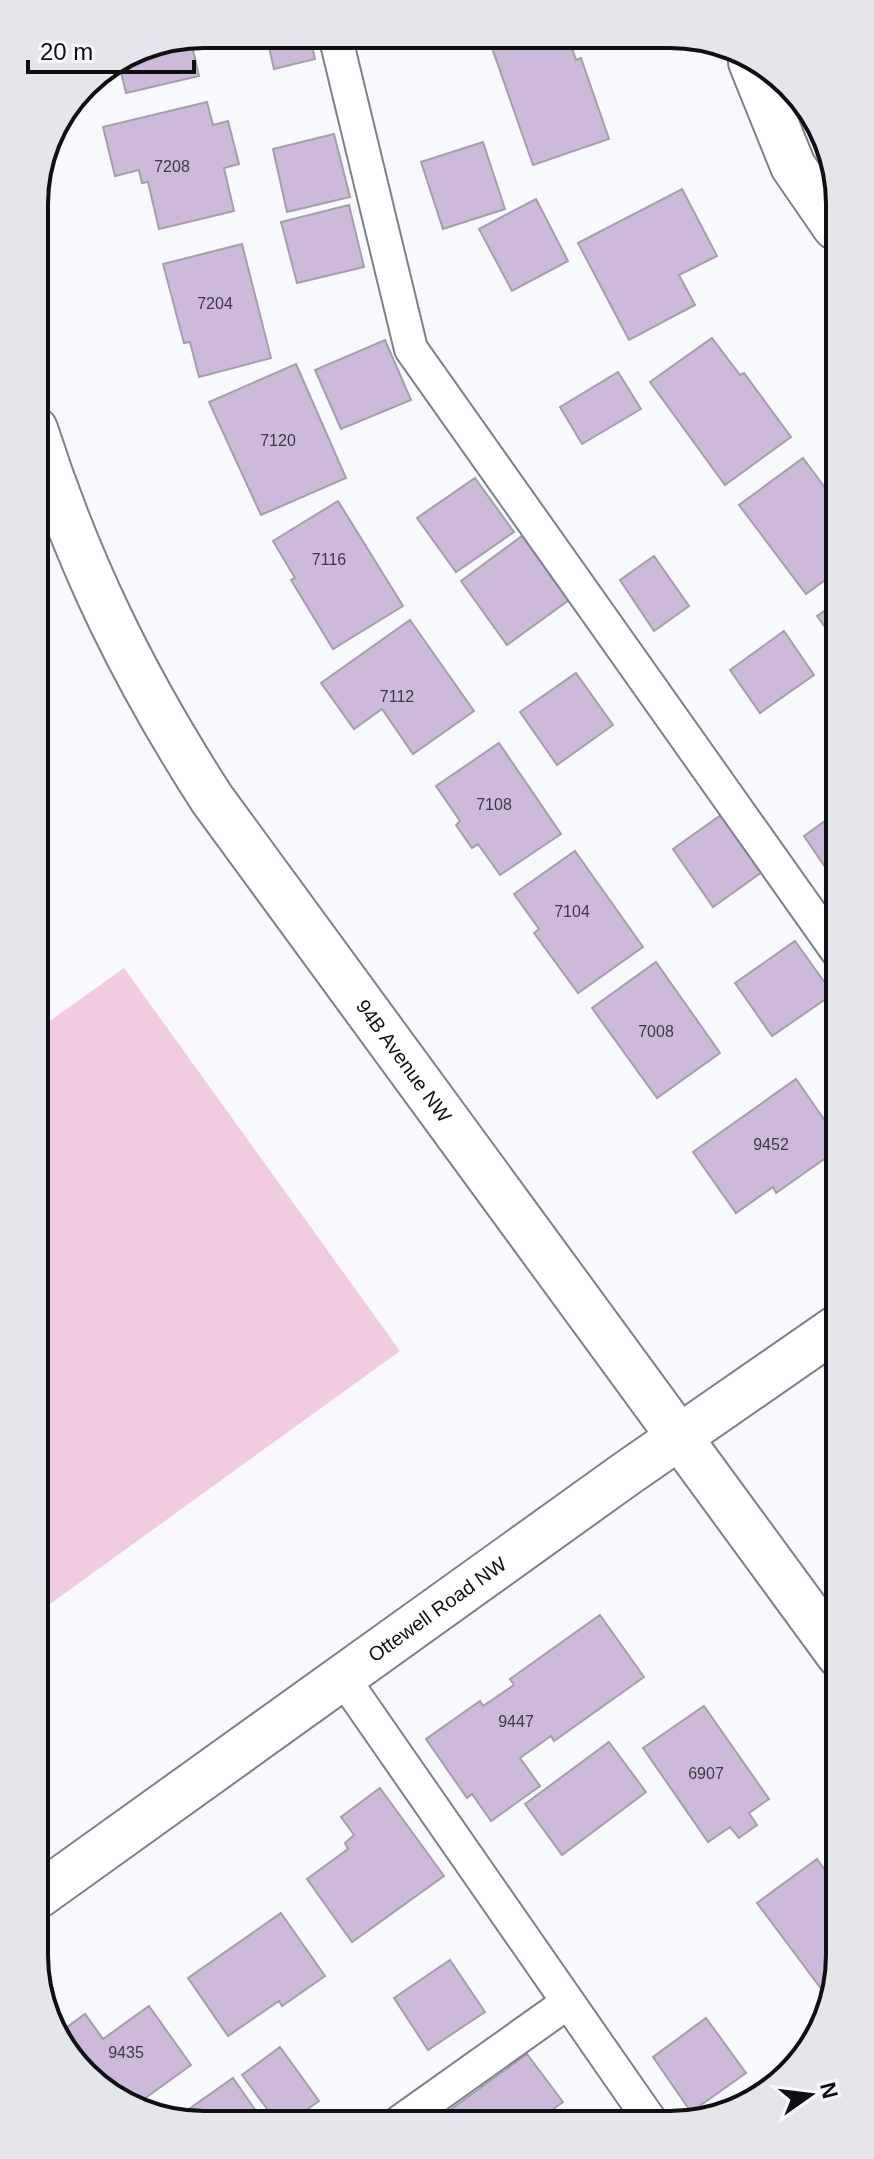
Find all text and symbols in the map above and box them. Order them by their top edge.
scale bar [28,24,194,74]
text: 20 m [40,38,93,65]
house number: 7208 [154,158,190,175]
house number: 7204 [197,295,233,312]
house number: 7120 [260,432,296,449]
house number: 7116 [312,551,346,568]
house number: 7112 [380,688,414,705]
house number: 7108 [476,796,512,813]
house number: 7104 [554,903,590,920]
street label: 94B Avenue NW [352,995,456,1127]
house number: 7008 [638,1023,674,1040]
house number: 9452 [753,1136,789,1153]
street label: Ottewell Road NW [364,1552,511,1666]
house number: 9447 [498,1713,534,1730]
house number: 6907 [688,1765,724,1782]
house number: 9435 [108,2044,144,2061]
north arrow [770,2055,850,2135]
text: N [815,2080,843,2101]

